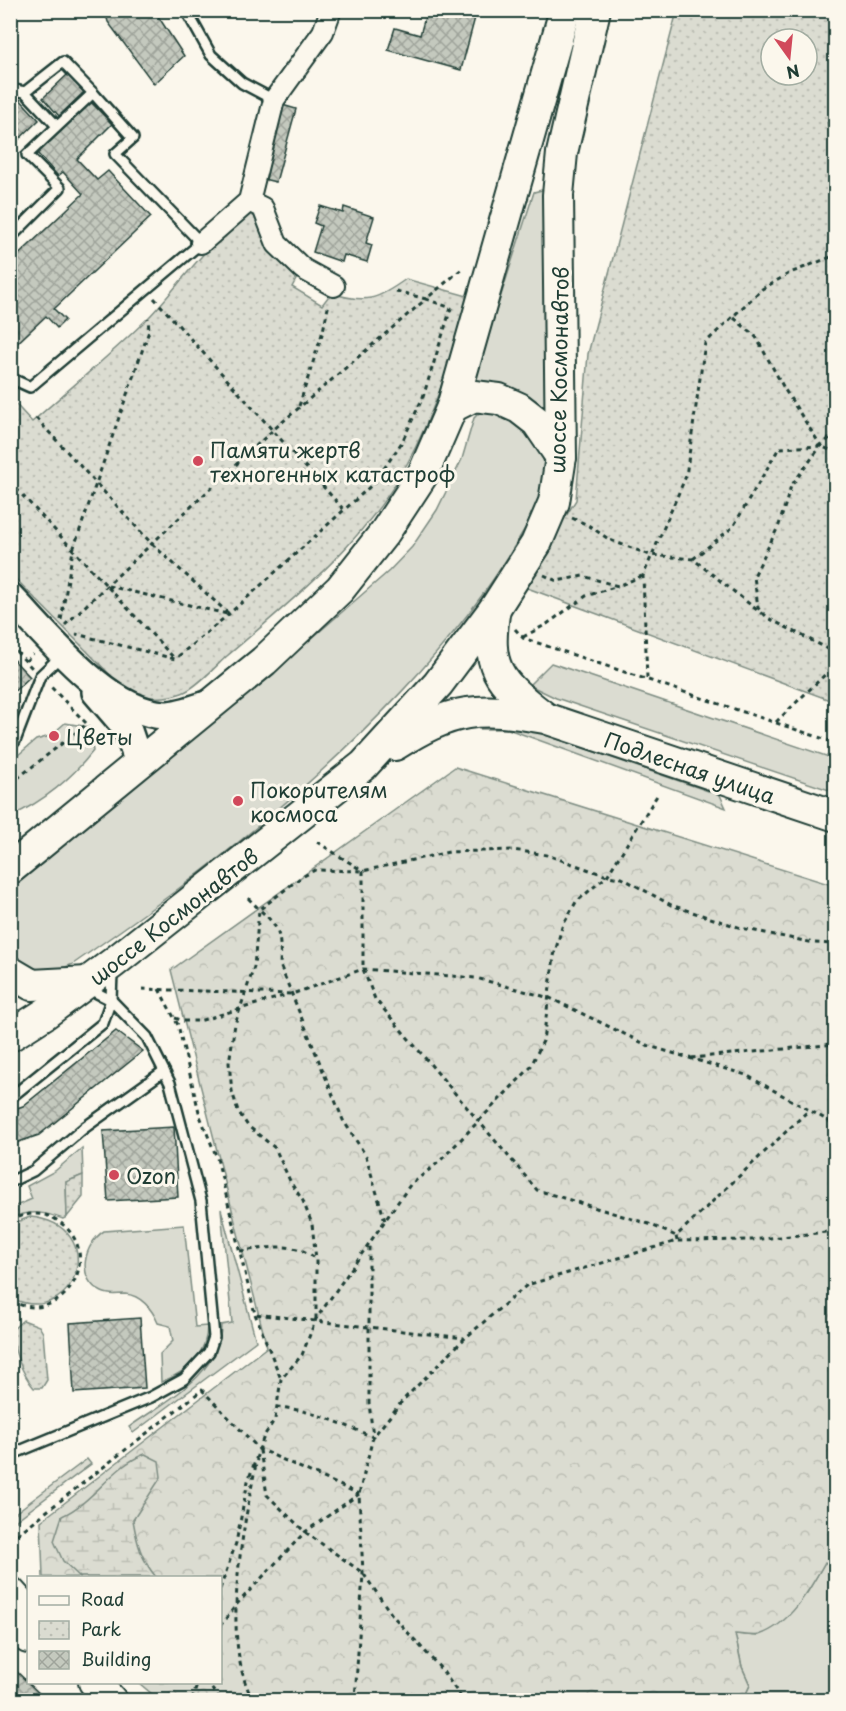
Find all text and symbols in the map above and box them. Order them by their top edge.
north arrow [759,27,819,87]
text: N [784,59,802,86]
street label: шоссе Космонавтов [540,266,576,474]
place label: Памяти жертв техногенных катастроф [210,433,456,489]
marker: Памяти жертв техногенных катастроф [191,454,205,468]
place label: Цветы [66,720,133,752]
street label: Подлесная улица [600,723,781,812]
marker: Цветы [47,729,61,743]
place label: Покорителям космоса [250,773,388,829]
marker: Покорителям космоса [231,794,245,808]
street label: шоссе Космонавтов [81,840,265,992]
place label: Ozon [126,1159,176,1191]
marker: Ozon [107,1168,121,1182]
legend [27,1576,222,1684]
text: Road [81,1585,125,1612]
text: Park [81,1615,121,1642]
text: Building [81,1645,151,1672]

